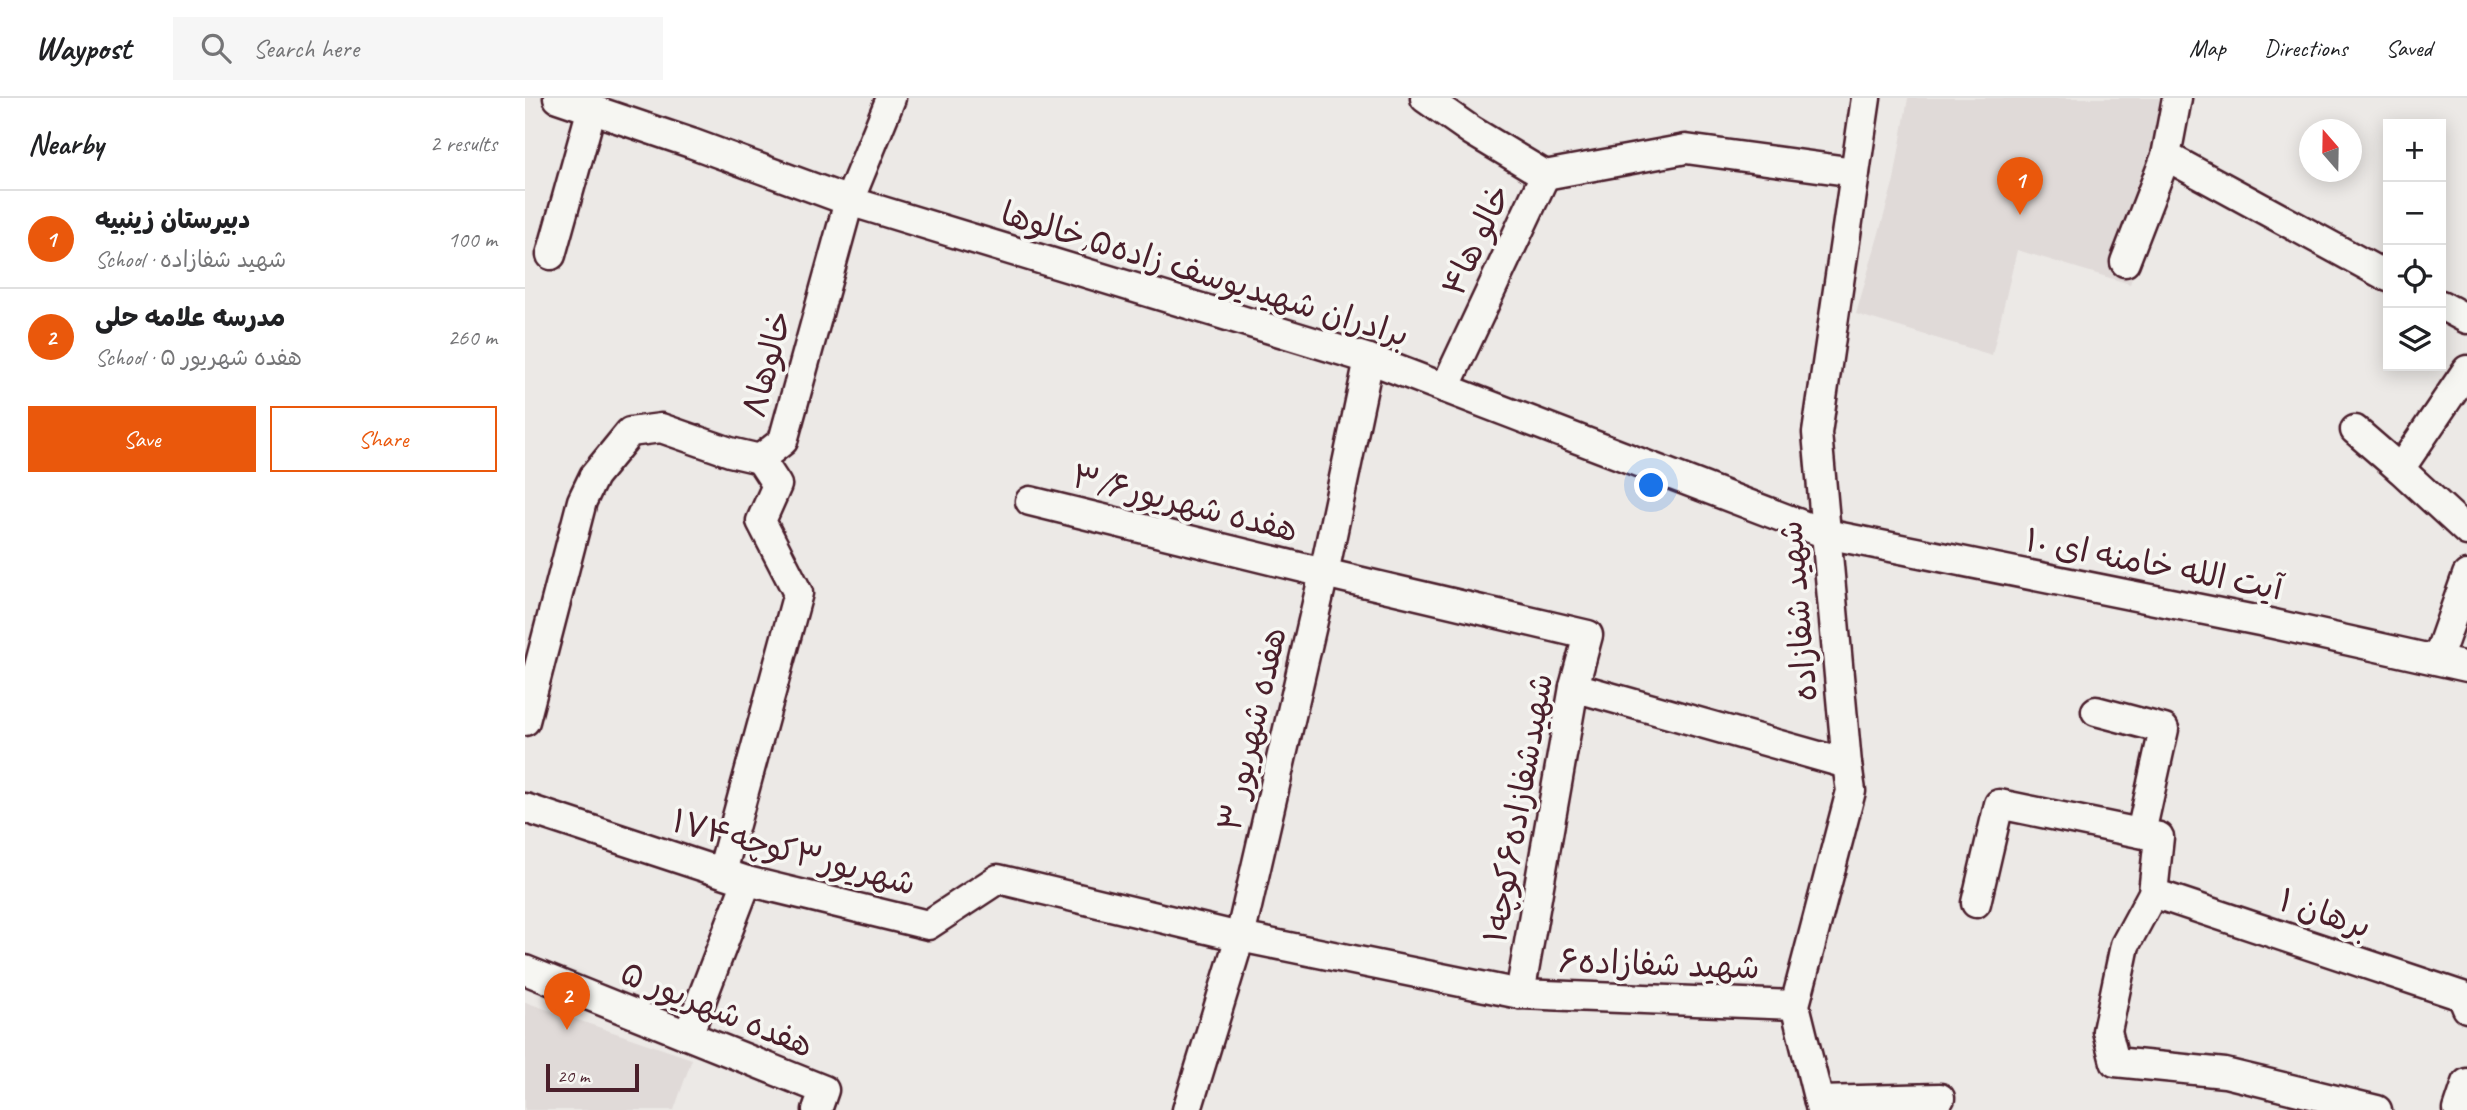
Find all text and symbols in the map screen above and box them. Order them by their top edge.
search box [173,17,663,80]
text: Waypost [35,27,131,69]
icon: search [197,29,235,67]
text: Search here [253,32,359,65]
text: Map [2189,33,2226,63]
text: Directions [2264,33,2347,63]
text: Saved [2385,33,2432,63]
north arrow [2299,119,2362,182]
map controls [2383,119,2446,371]
button: + [2383,119,2446,182]
text: Nearby [28,125,104,163]
text: 2 results [430,129,497,158]
pin: 1 [1997,157,2043,215]
street label: خالو ها۴ [1432,177,1520,303]
button: − [2383,182,2446,245]
street label: برادران شهیدیوسف زاده۵,خالوها [996,192,1414,356]
text: دبیرستان زینبیه [95,203,250,236]
text: 1 [46,225,56,254]
text: 100 m [448,225,497,254]
text: School · شهید شفازاده [95,245,286,274]
button: locate [2383,245,2446,308]
text: مدرسه علامه حلی [95,301,285,334]
street label: خالوها۸ [733,306,801,422]
button: layers [2383,308,2446,371]
text: 2 [46,323,56,352]
text: 260 m [448,323,497,352]
text: School · هفده شهریور ۵ [95,343,302,372]
button: Save [28,406,256,472]
button: Share [270,406,497,472]
street label: هفده شهریور۳/۶ [1068,455,1302,551]
your location [1634,468,1668,502]
street label: آیت الله خامنه ای ۱۰ [2022,518,2288,610]
street label: شهید شفازاده [1769,519,1827,703]
street label: هفده شهریور ۳ [1208,623,1296,835]
street label: شهیدشفازاده۶کوچه۱ [1474,670,1562,946]
street label: ۱۷شهریور۳کوچه۴ [668,799,920,905]
street label: برهان ۱ [2274,879,2376,947]
street label: شهید شفازاده۶ [1558,939,1760,989]
street label: هفده شهریور ۵ [615,951,819,1067]
pin: 2 [544,972,590,1030]
scale bar [546,1061,639,1093]
text: 20 m [557,1064,589,1088]

